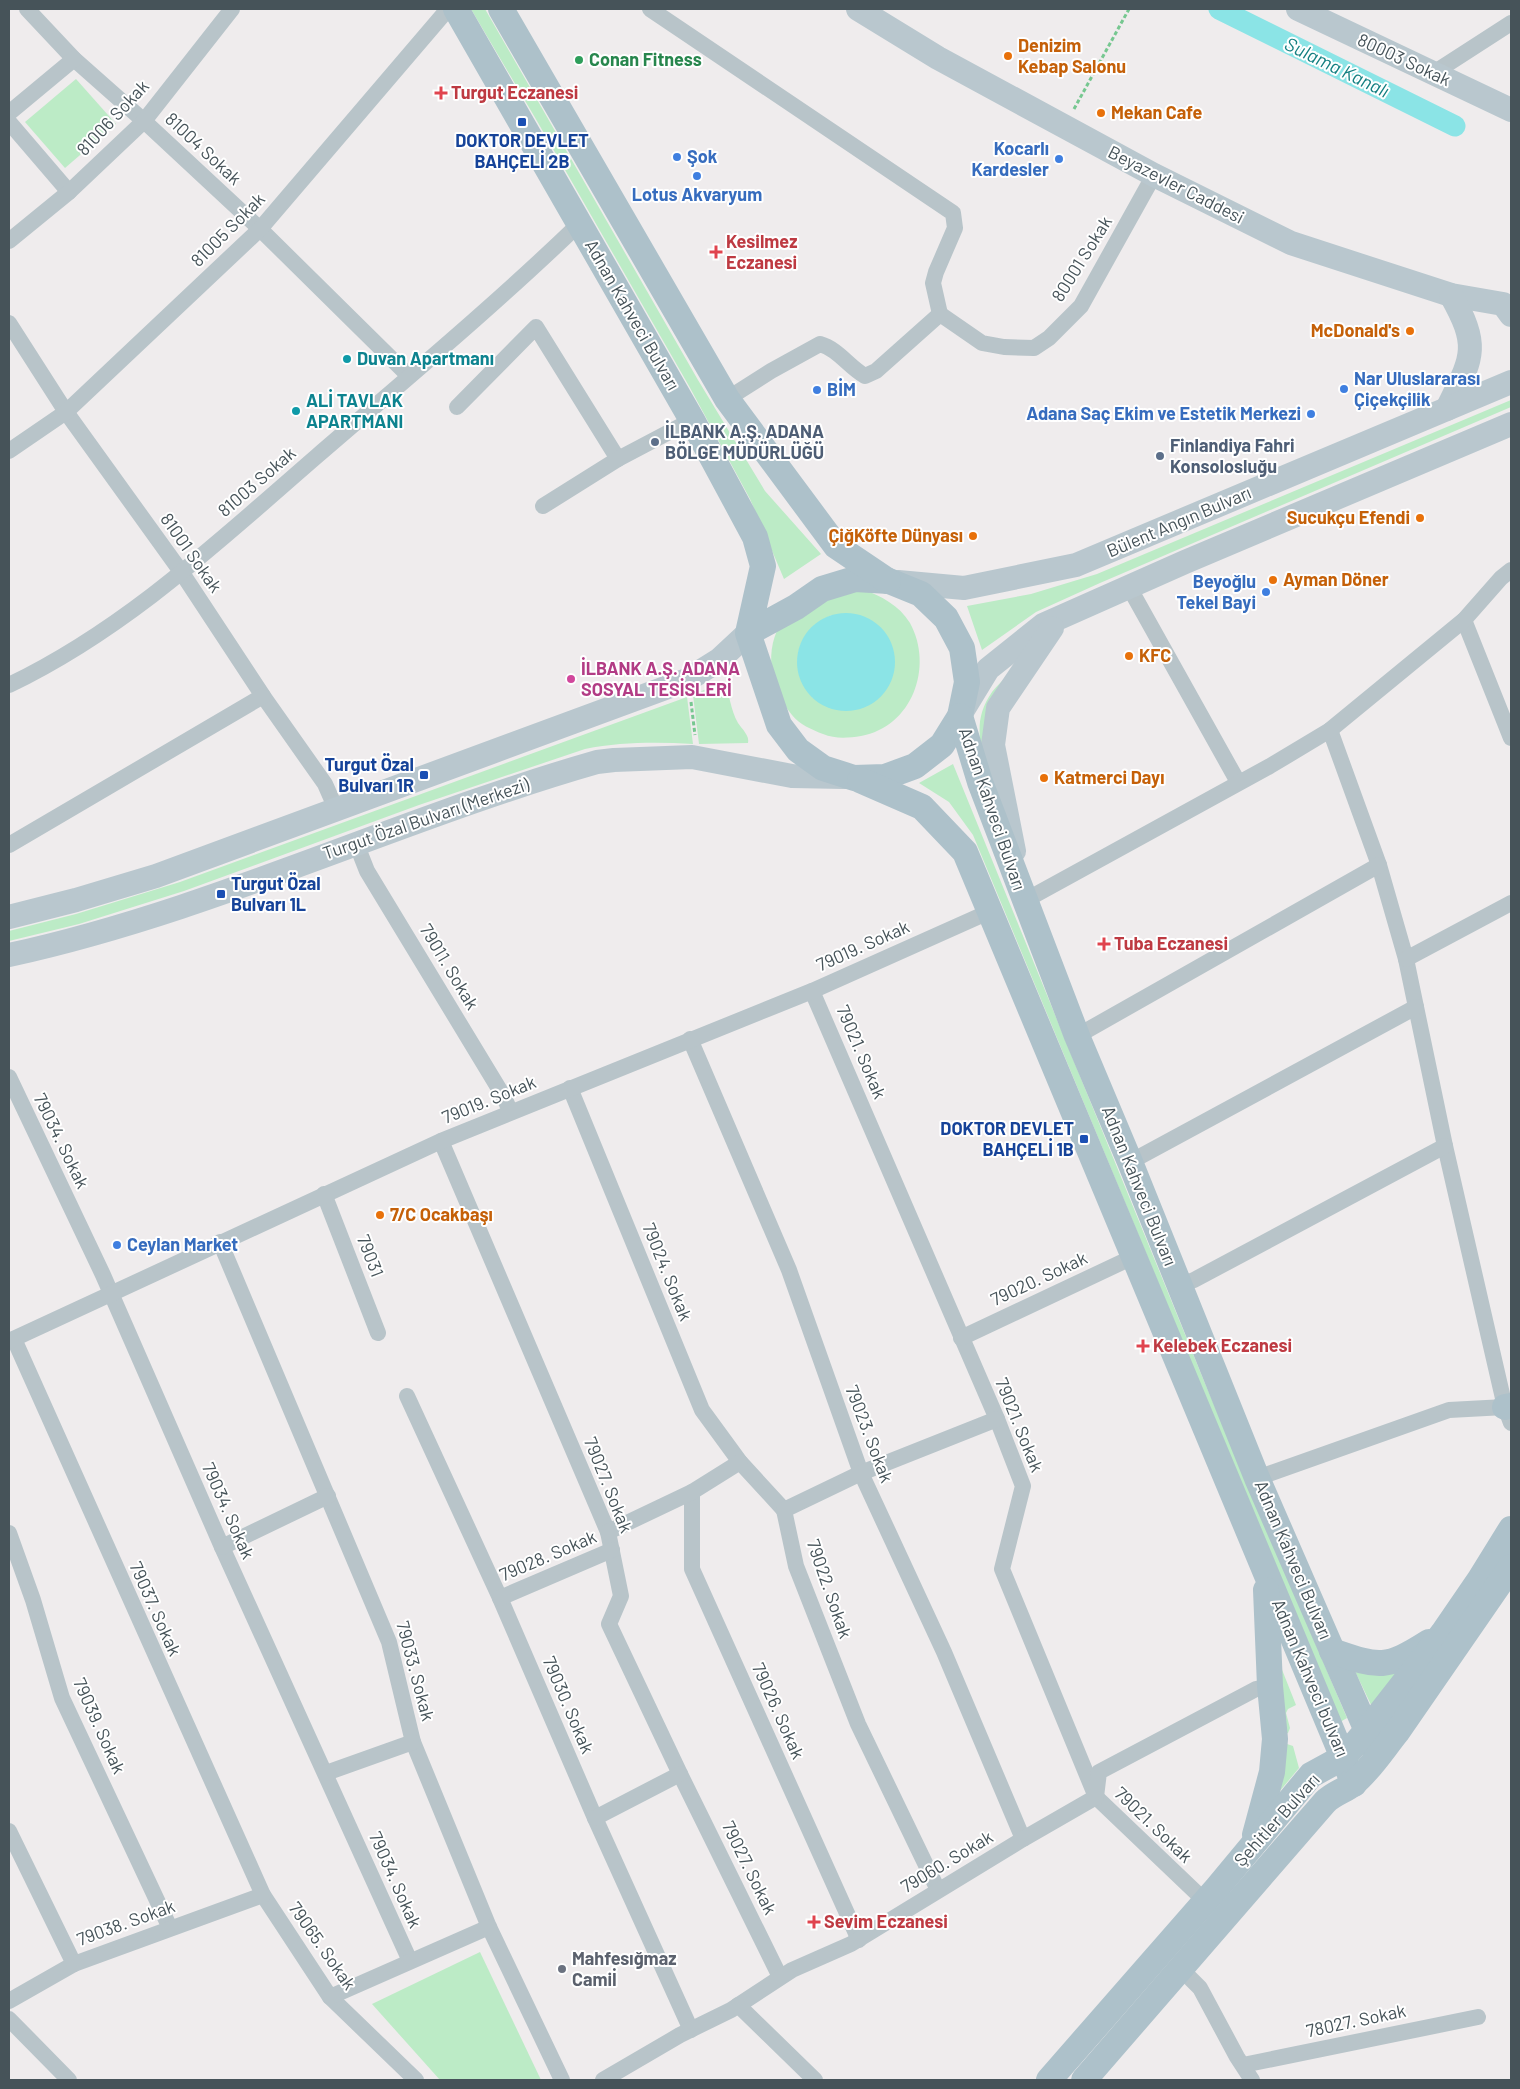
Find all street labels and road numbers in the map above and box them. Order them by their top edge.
street label: 80003 Sokak [1354,28,1454,90]
street label: 81006 Sokak [72,75,153,160]
street label: 81004 Sokak [161,107,246,189]
street label: Beyazevler Caddesi [1105,140,1248,228]
street label: 81005 Sokak [186,188,269,271]
street label: 80001 Sokak [1046,212,1116,305]
street label: Adnan Kahveci Bulvarı [581,235,685,394]
street label: 81003 Sokak [213,442,300,521]
street label: Bülent Angın Bulvarı [1103,481,1254,561]
street label: 81001 Sokak [156,508,227,597]
street label: Adnan Kahveci Bulvarı [955,724,1031,893]
street label: Turgut Özal Bulvarı (Merkezi) [320,772,532,864]
street label: 79019. Sokak [813,915,912,975]
street label: 79011. Sokak [416,920,484,1013]
street label: 79021. Sokak [832,1001,892,1102]
street label: 79019. Sokak [439,1070,539,1128]
street label: 79034. Sokak [29,1089,94,1192]
street label: Adnan Kahveci Bulvarı [1098,1102,1182,1269]
street label: 79024. Sokak [638,1219,698,1324]
street label: 79031 [353,1231,389,1280]
street label: 79020. Sokak [987,1246,1090,1310]
street label: 79021. Sokak [991,1374,1049,1475]
street label: 79023. Sokak [841,1382,899,1486]
street label: 79027. Sokak [580,1433,638,1536]
street label: 79034. Sokak [198,1459,260,1562]
street label: Adnan Kahveci Bulvarı [1250,1477,1337,1642]
street label: 79028. Sokak [496,1525,599,1585]
street label: 79022. Sokak [803,1536,857,1641]
street label: 79037. Sokak [125,1558,187,1659]
street label: Adnan Kahveci bulvarı [1268,1595,1354,1760]
street label: 79033. Sokak [392,1618,440,1723]
street label: 79030. Sokak [539,1653,599,1757]
street label: 79026. Sokak [748,1659,810,1762]
street label: 79039. Sokak [69,1674,131,1777]
street label: Şehitler Bulvarı [1229,1768,1324,1870]
street label: 79021. Sokak [1110,1782,1197,1867]
street label: 79027. Sokak [718,1817,782,1918]
street label: 79060. Sokak [896,1825,997,1897]
street label: 79034. Sokak [365,1828,427,1931]
street label: 79038. Sokak [74,1894,178,1950]
street label: 79065. Sokak [284,1897,361,1994]
street label: 78027. Sokak [1304,1999,1408,2041]

